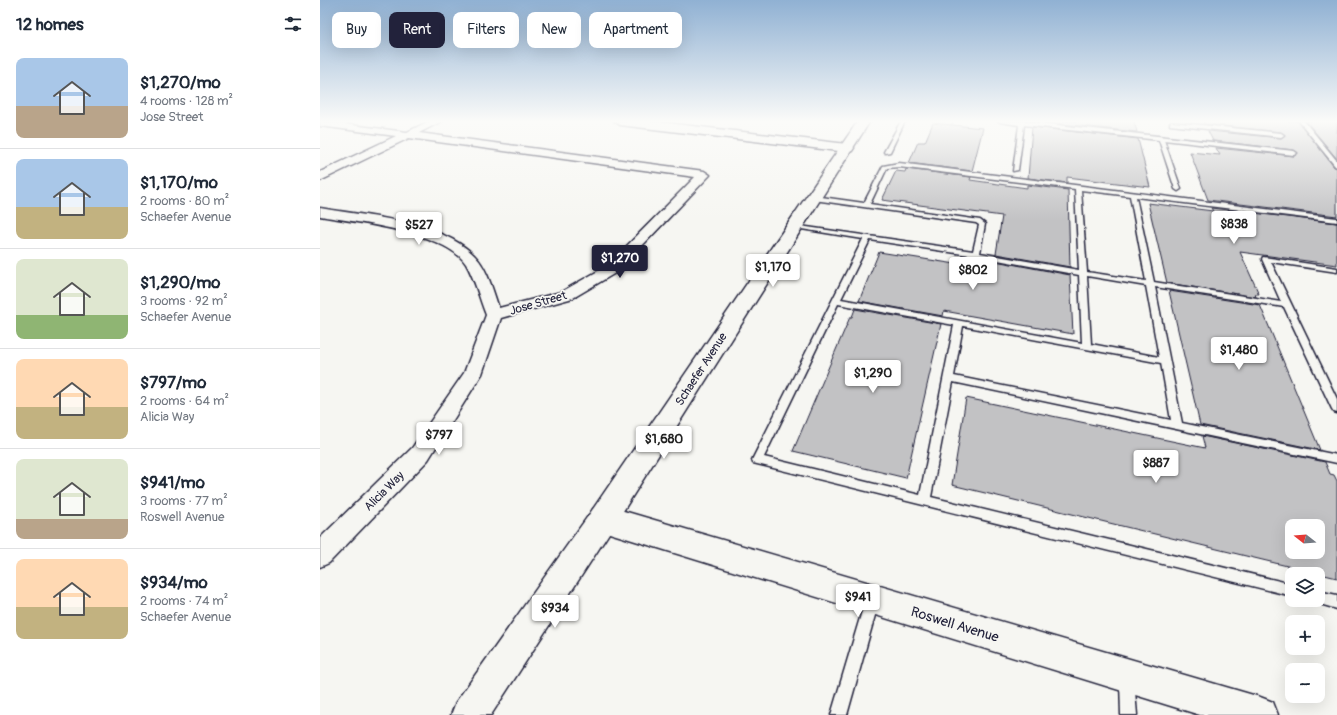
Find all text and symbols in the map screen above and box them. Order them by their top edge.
chip: Buy [332,12,381,48]
chip: Rent [389,12,445,48]
chip: Filters [453,12,519,48]
chip: New [527,12,581,48]
chip: Apartment [589,12,682,48]
icon: filters [282,13,304,35]
text: 12 homes [16,14,84,35]
text: $1,270/mo [140,72,221,93]
icon: home [48,74,96,122]
text: 4 rooms · 128 m² [140,93,233,109]
text: Jose Street [140,109,204,125]
text: $1,170/mo [140,172,218,193]
icon: home [48,175,96,223]
text: 2 rooms · 80 m² [140,193,229,209]
text: Schaefer Avenue [140,209,231,225]
pin: $838 [1210,211,1258,245]
pin: $527 [395,212,443,246]
text: $838 [1220,216,1248,232]
text: $527 [405,217,433,233]
pin: $1,270 [587,245,653,279]
text: $1,270 [601,250,639,266]
pin: $1,170 [740,254,806,288]
pin: $802 [949,257,997,291]
text: $1,170 [755,259,791,275]
text: $802 [958,262,988,278]
text: $1,290/mo [140,272,220,293]
icon: home [48,275,96,323]
street label: Jose Street [508,288,569,319]
text: 3 rooms · 92 m² [140,293,228,309]
text: Schaefer Avenue [140,309,231,325]
street label: Schaefer Avenue [672,330,731,409]
pin: $1,480 [1206,337,1272,371]
text: $1,480 [1220,342,1258,358]
pin: $1,290 [840,360,906,394]
text: $1,290 [854,365,892,381]
text: $797/mo [140,372,206,393]
icon: home [48,375,96,423]
text: 2 rooms · 64 m² [140,393,229,409]
text: Alicia Way [140,409,194,425]
pin: $797 [415,422,463,456]
pin: $1,680 [631,426,697,460]
text: $797 [425,427,453,443]
text: $1,680 [645,431,683,447]
pin: $887 [1132,450,1180,484]
text: $887 [1142,455,1170,471]
street label: Alicia Way [361,468,407,514]
text: $941/mo [140,472,205,493]
icon: home [48,475,96,523]
text: 3 rooms · 77 m² [140,493,228,509]
text: Roswell Avenue [140,509,224,525]
north arrow [1285,519,1325,559]
map controls [1285,519,1325,703]
button: layers [1285,567,1325,607]
text: $934/mo [140,572,208,593]
icon: home [48,575,96,623]
pin: $941 [834,584,882,618]
text: $941 [845,589,871,605]
text: 2 rooms · 74 m² [140,593,228,609]
pin: $934 [531,595,579,629]
text: $934 [541,600,569,616]
street label: Roswell Avenue [909,603,1001,646]
text: Schaefer Avenue [140,609,231,625]
button: + [1285,615,1325,655]
button: − [1285,663,1325,703]

